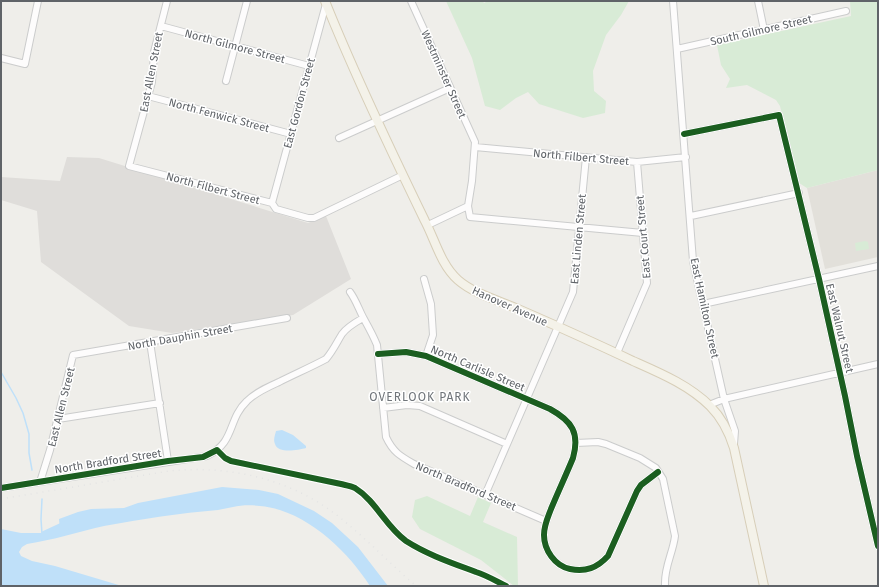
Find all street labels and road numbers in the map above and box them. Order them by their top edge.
street label: South Gilmore Street [709,12,813,49]
street label: North Gilmore Street [183,27,286,66]
street label: Westminster Street [418,28,469,120]
street label: East Allen Street [137,31,166,113]
street label: East Gordon Street [281,56,318,150]
street label: North Fenwick Street [167,96,271,135]
street label: North Filbert Street [532,147,630,168]
street label: North Filbert Street [165,170,261,207]
street label: East Linden Street [568,193,589,285]
street label: East Court Street [633,195,654,279]
street label: East Hamilton Street [688,257,722,360]
street label: East Walnut Street [823,282,856,374]
street label: Hanover Avenue [470,284,550,329]
street label: North Dauphin Street [127,322,234,353]
street label: North Carlisle Street [429,343,527,394]
street label: East Allen Street [45,366,78,448]
street label: North Bradford Street [54,447,162,476]
street label: North Bradford Street [414,459,518,514]

